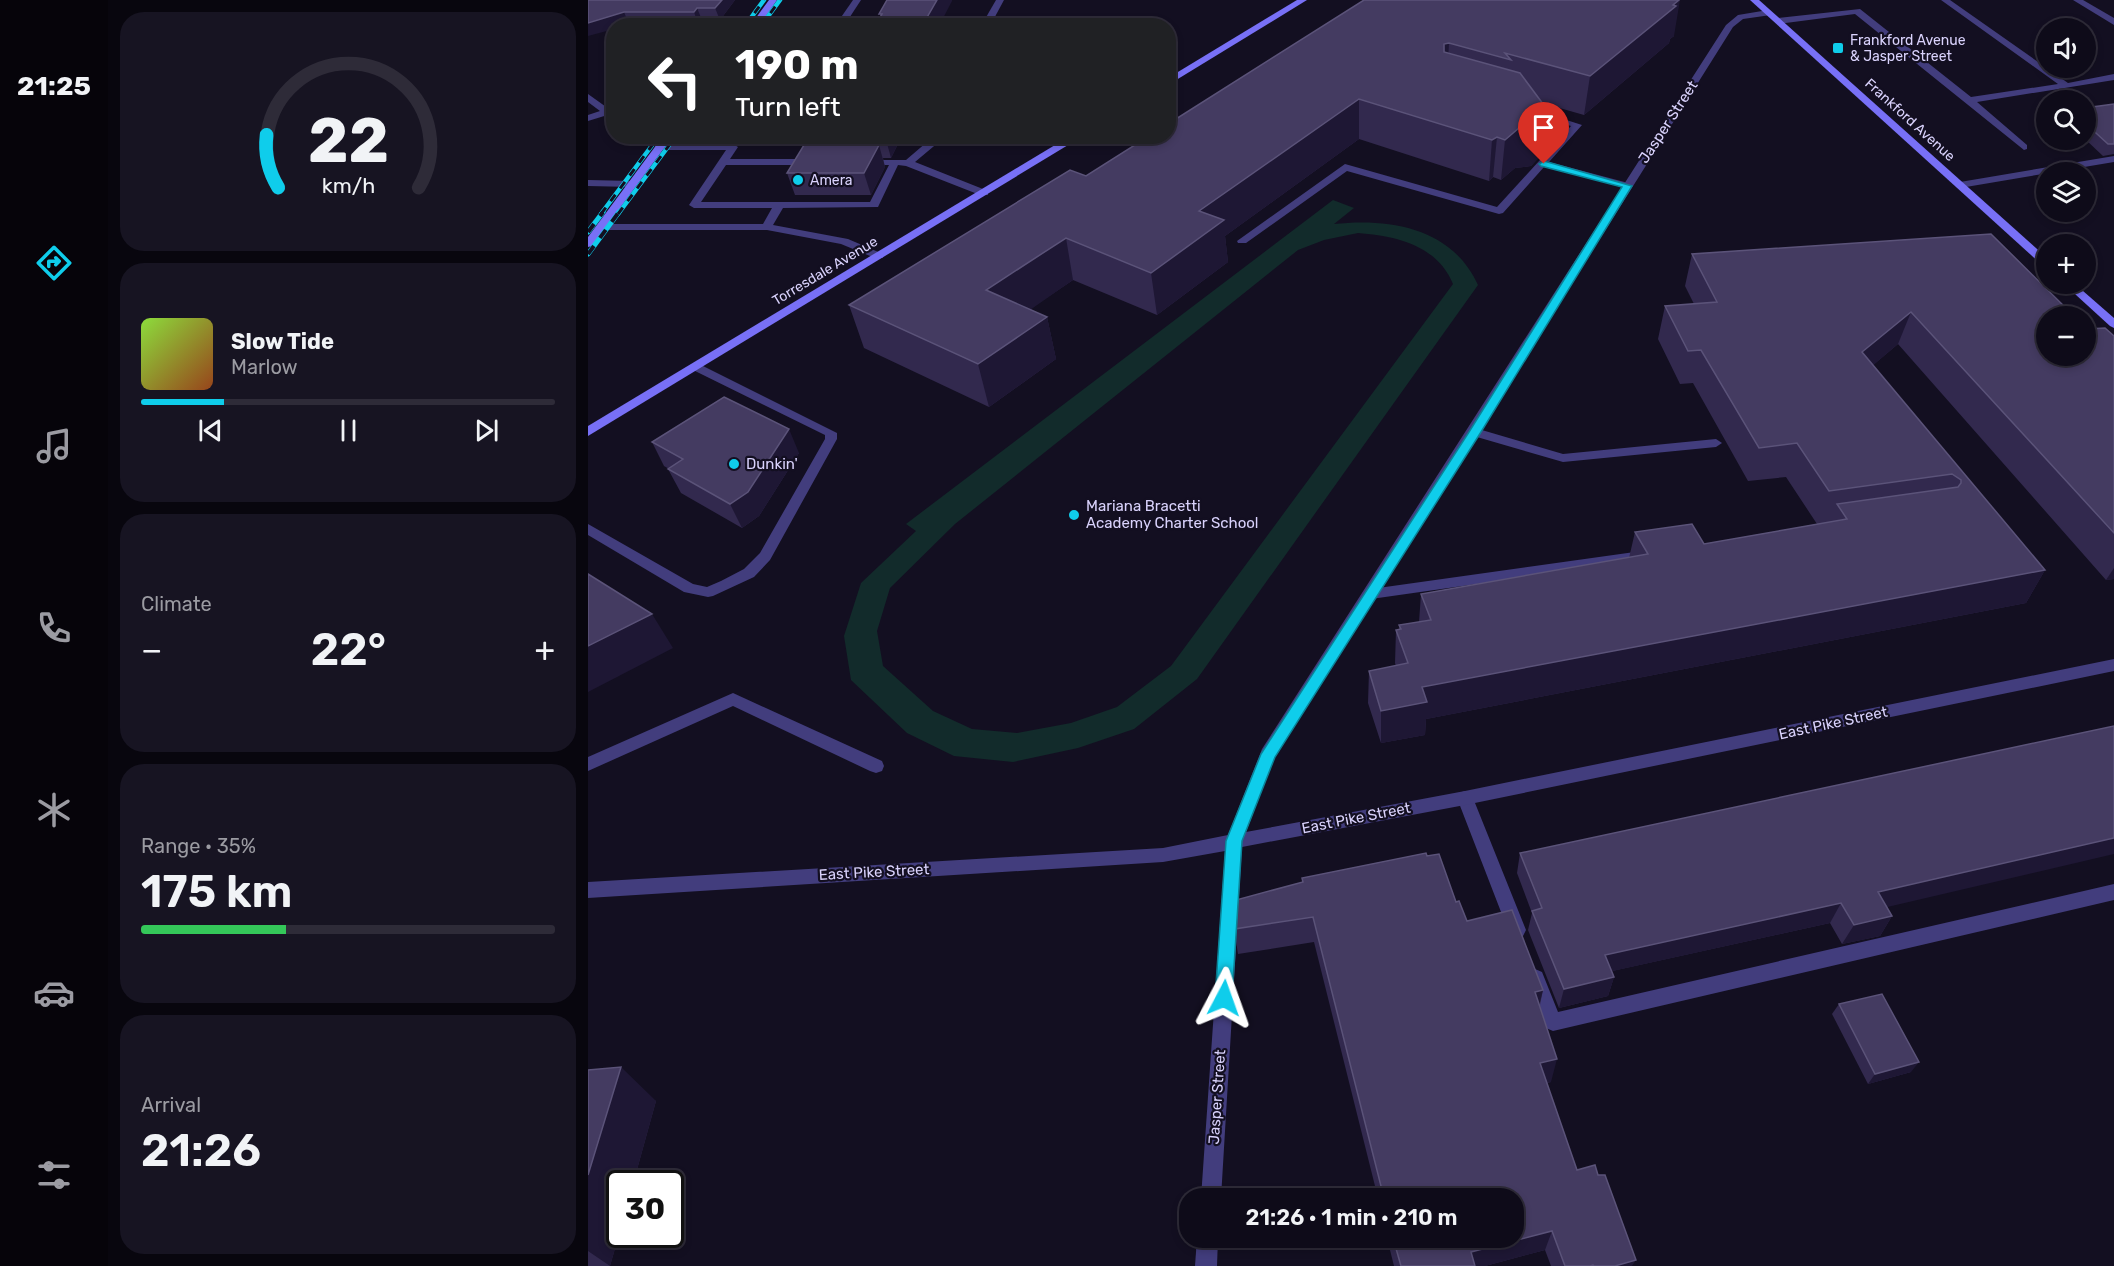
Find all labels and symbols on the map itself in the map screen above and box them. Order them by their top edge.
place label: Frankford Avenue & Jasper Street [1850,32,1966,65]
marker: Frankford Avenue & Jasper Street [1831,41,1845,55]
street label: Frankford Avenue [1861,75,1959,165]
street label: Jasper Street [1635,77,1702,167]
pin [1518,102,1569,164]
place label: Amera [810,172,853,189]
marker: Amera [791,173,805,187]
street label: Torresdale Avenue [769,233,881,309]
place label: Dunkin' [746,455,798,473]
marker: Dunkin' [727,457,741,471]
place label: Mariana Bracetti Academy Charter School [1086,497,1259,532]
marker: Mariana Bracetti Academy Charter School [1067,508,1081,522]
street label: East Pike Street [1777,703,1889,743]
street label: East Pike Street [1300,799,1412,837]
street label: East Pike Street [818,860,930,884]
position arrow [1192,966,1256,1030]
street label: Jasper Street [1205,1049,1229,1145]
speed limit sign: 30 [606,1170,684,1248]

